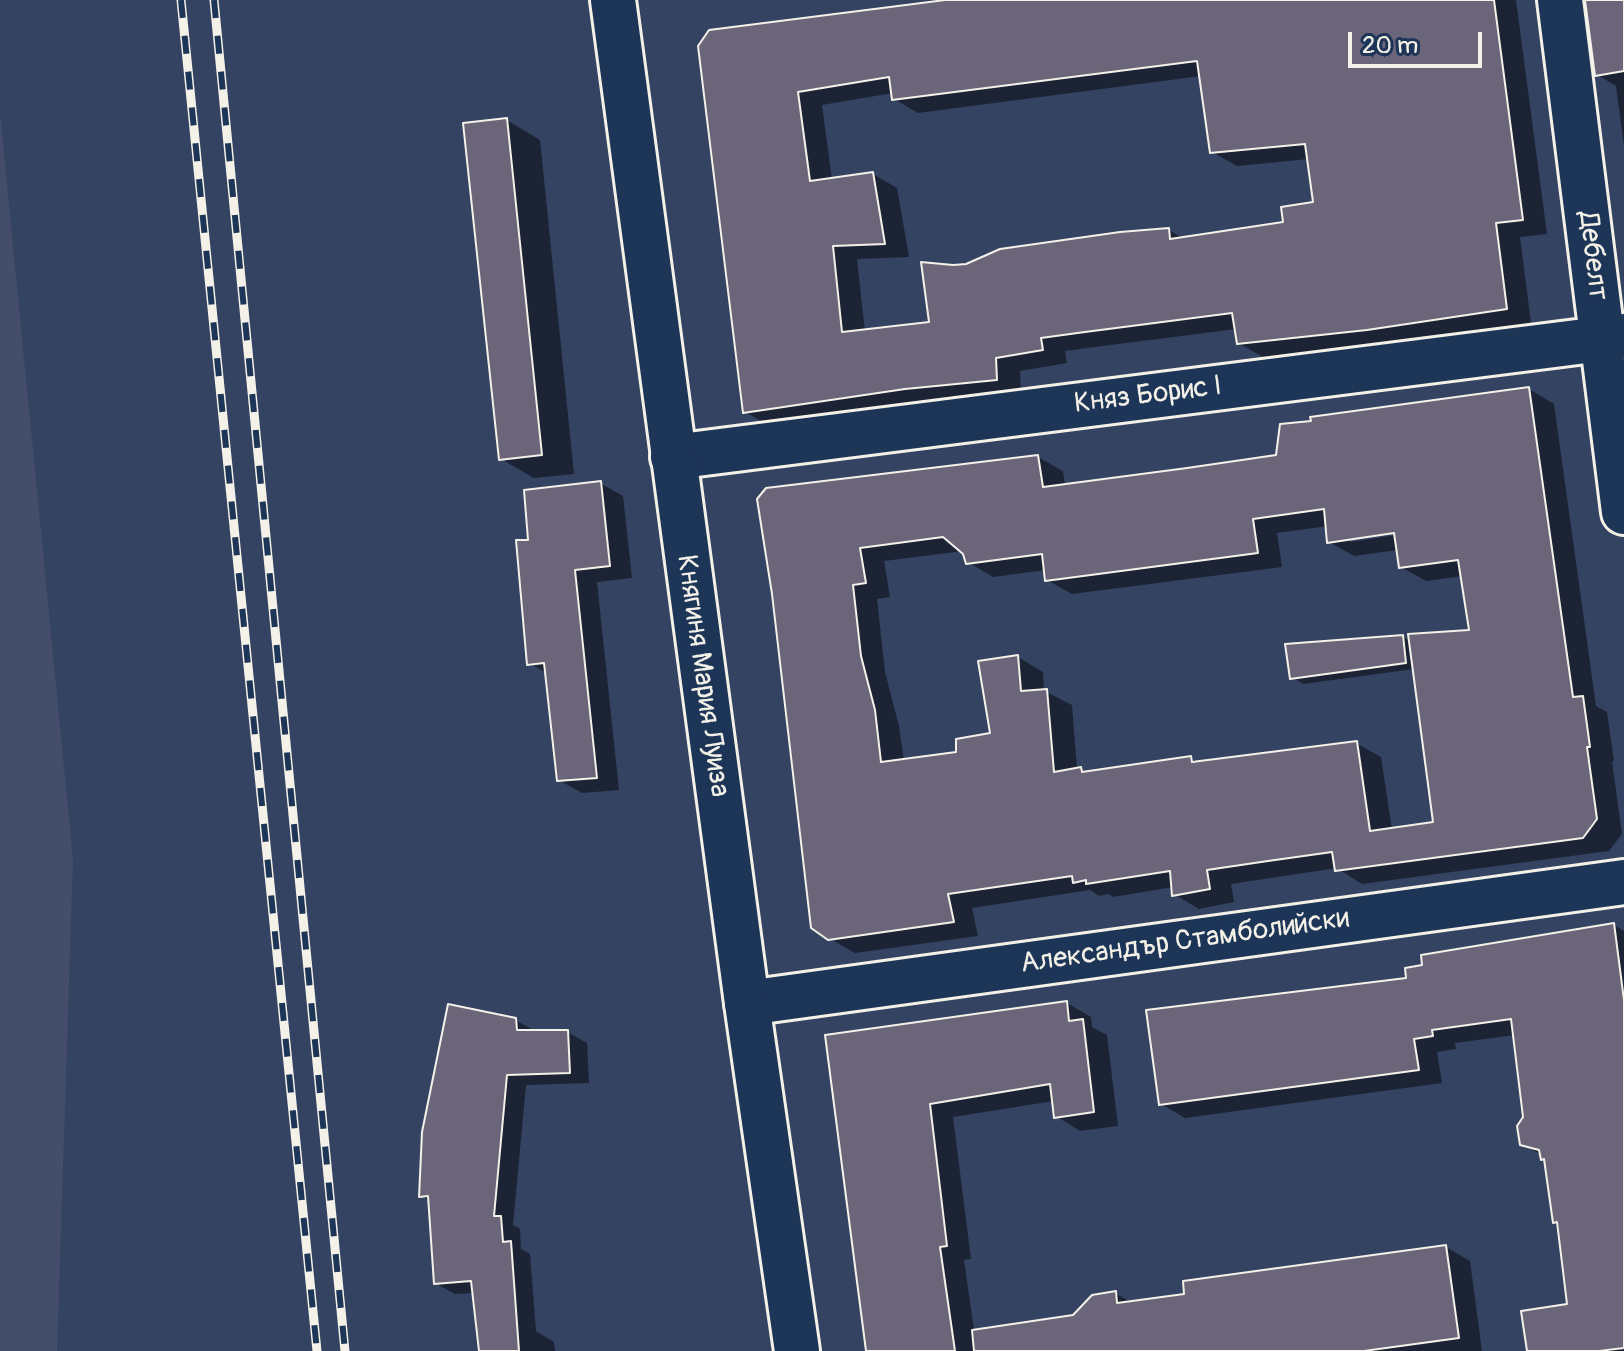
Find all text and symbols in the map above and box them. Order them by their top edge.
scale bar [1352,16,1486,66]
text: 20 m [1362,31,1418,60]
street label: Дебелт [1570,210,1614,302]
street label: Княз Борис I [1072,370,1224,422]
street label: Княгиня Мария Луиза [668,553,736,799]
street label: Александър Стамболийски [1019,902,1351,982]

